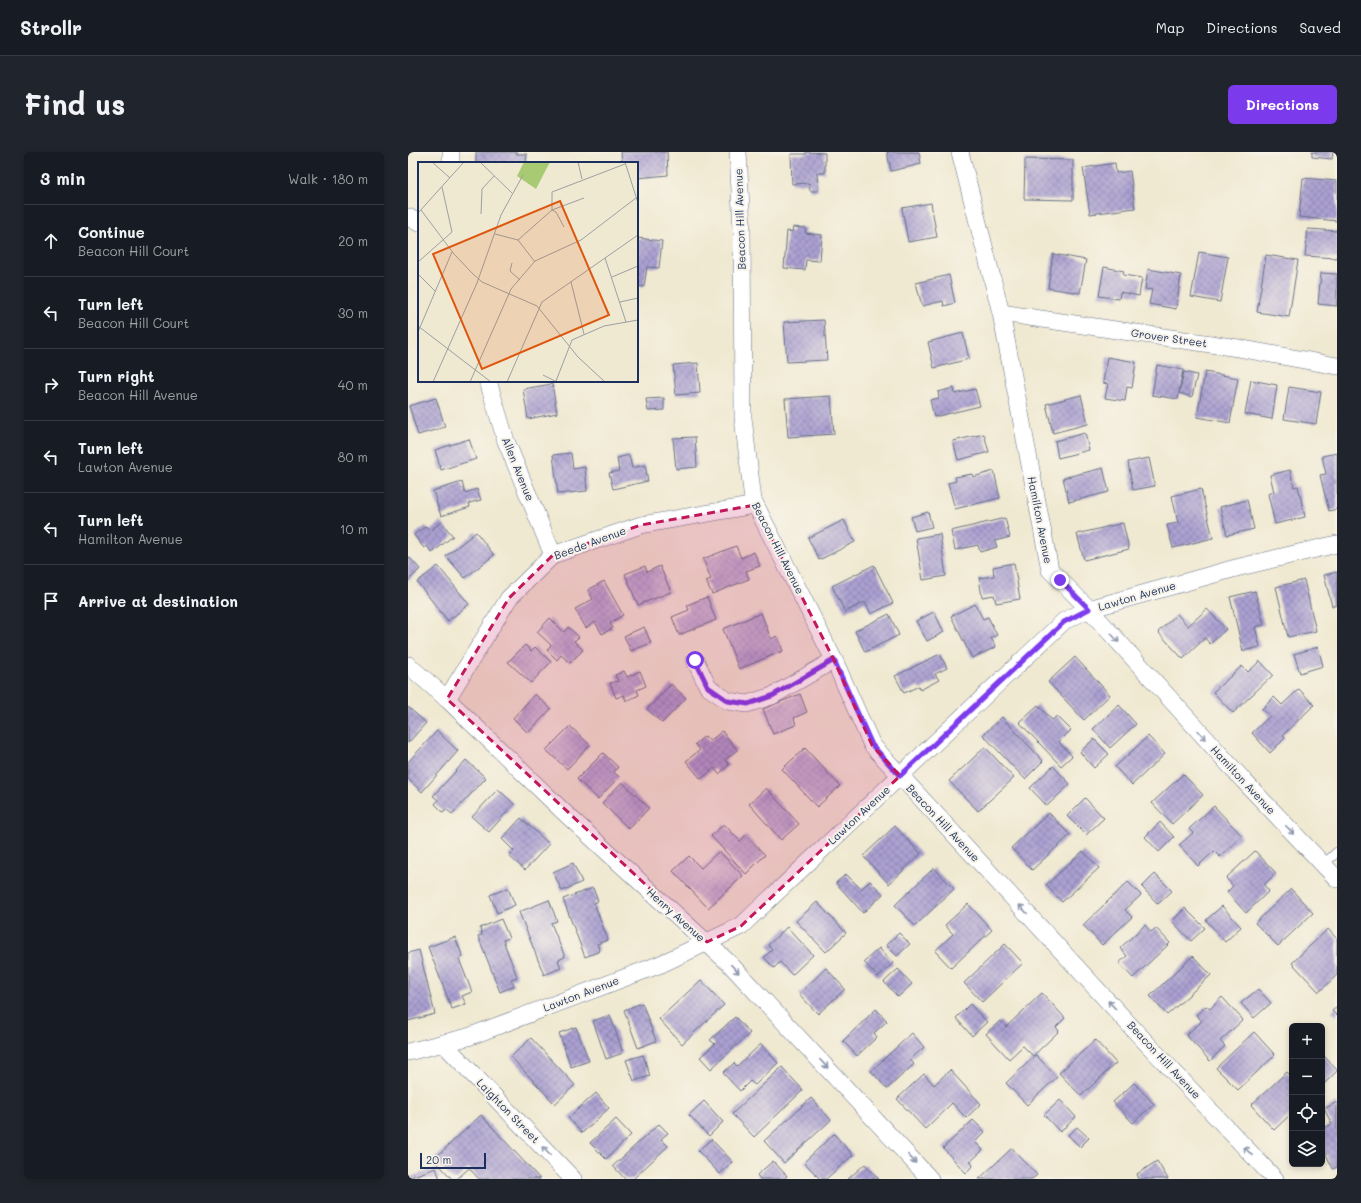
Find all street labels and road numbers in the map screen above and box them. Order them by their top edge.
street label: Beacon Hill Avenue [730,168,749,270]
street label: Grover Street [1130,325,1208,350]
street label: Allen Avenue [499,435,538,503]
street label: Hamilton Avenue [1025,475,1056,565]
street label: Beacon Hill Avenue [749,499,808,597]
street label: Beede Avenue [552,522,628,563]
street label: Lawton Avenue [1096,577,1178,614]
street label: Hamilton Avenue [1208,742,1279,817]
street label: Beacon Hill Avenue [903,780,984,865]
street label: Lawton Avenue [824,782,893,847]
street label: Henry Avenue [644,884,709,945]
street label: Lawton Avenue [541,972,621,1015]
street label: Beacon Hill Avenue [1124,1017,1205,1102]
street label: Laighton Street [474,1075,543,1146]

